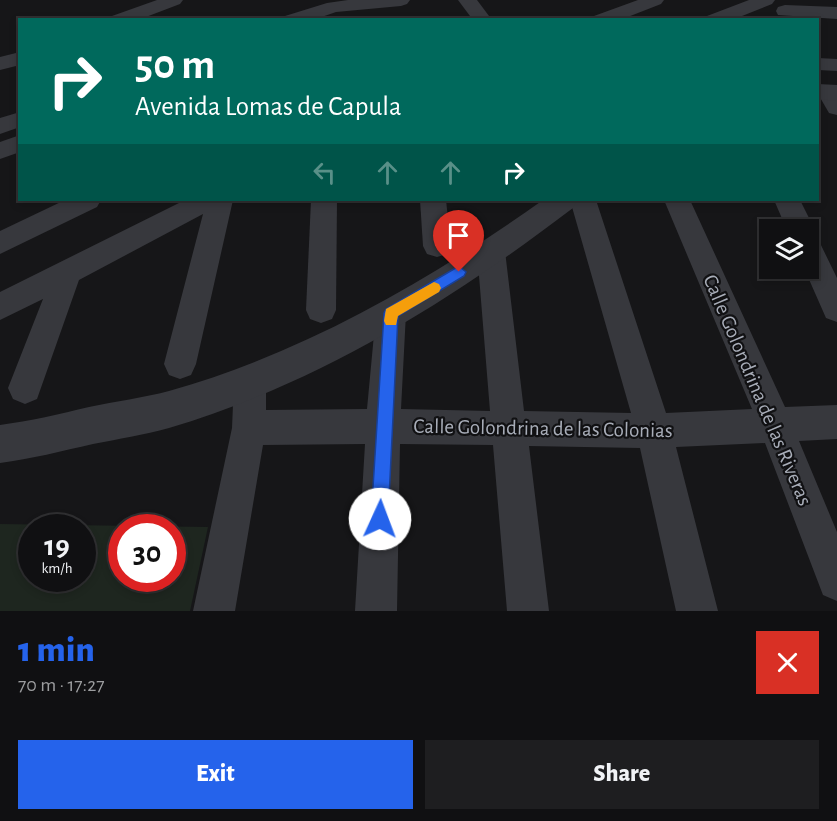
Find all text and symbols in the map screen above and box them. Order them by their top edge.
icon: right [36,42,114,120]
text: 50 m [135,44,215,86]
text: Avenida Lomas de Capula [135,93,401,120]
icon: left [308,156,341,189]
icon: ahead [371,156,404,189]
icon: ahead [434,156,467,189]
icon: right [497,156,530,189]
pin [433,210,484,272]
icon: arrive [442,219,475,252]
map controls [759,219,819,279]
button: layers [759,219,819,279]
street label: Calle Golondrina de las Riveras [699,272,816,509]
street label: Calle Golondrina de las Colonias [413,416,673,441]
position arrow [348,487,412,551]
speed limit sign: 30 [108,514,186,592]
text: 19 [44,531,70,561]
text: km/h [42,561,72,576]
button: close [756,631,819,694]
text: 1 min [18,632,95,668]
text: 70 m · 17:27 [18,675,105,695]
button: Exit [18,740,413,809]
button: Share [425,740,819,809]

